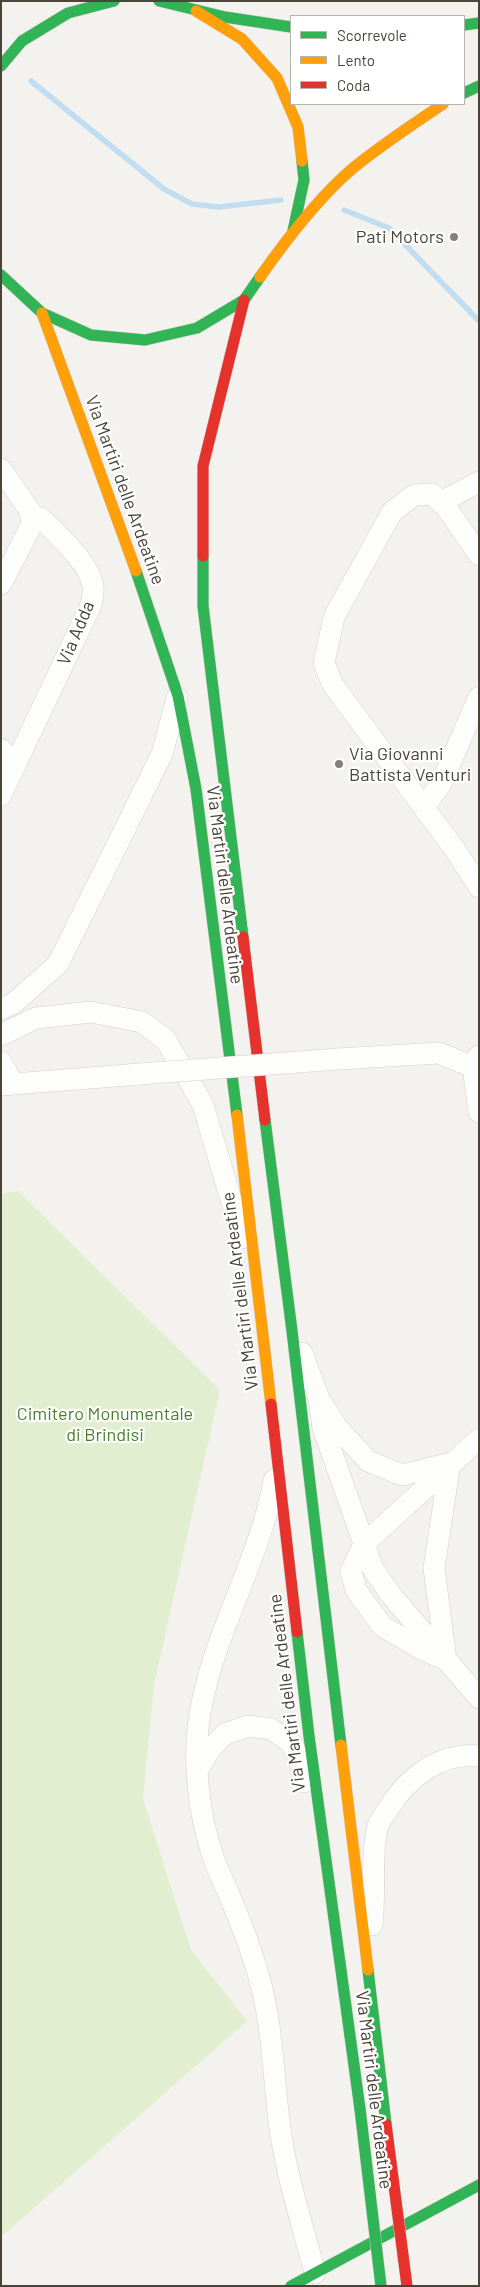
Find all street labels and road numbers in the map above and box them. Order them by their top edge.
street label: Via Martiri delle Ardeatine [81,392,169,588]
street label: Via Adda [53,598,99,668]
street label: Via Martiri delle Ardeatine [202,785,248,985]
street label: Via Martiri delle Ardeatine [217,1191,263,1391]
street label: Via Martiri delle Ardeatine [264,1593,310,1793]
street label: Via Martiri delle Ardeatine [351,1990,397,2190]

